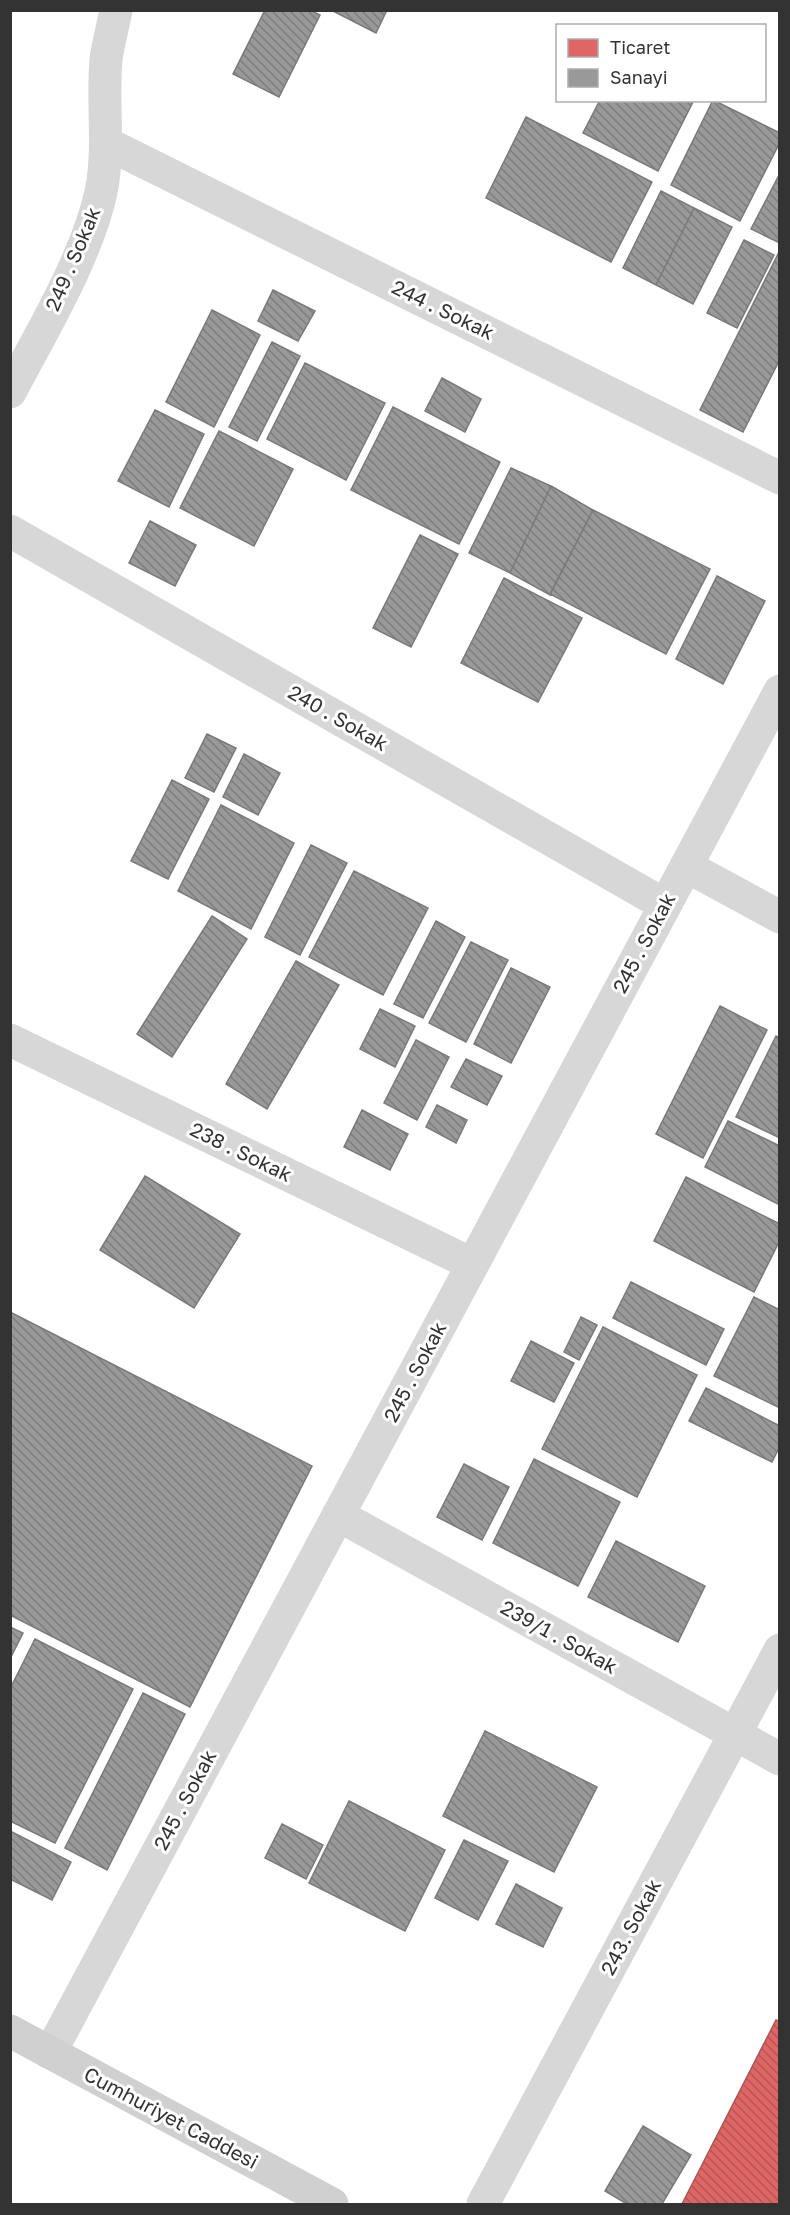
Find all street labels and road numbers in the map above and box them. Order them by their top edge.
street label: 249 . Sokak [39,203,105,314]
street label: 244 . Sokak [389,274,498,344]
street label: 240 . Sokak [285,679,392,755]
street label: 245 . Sokak [607,888,680,997]
street label: 238 . Sokak [187,1116,296,1186]
street label: 245 . Sokak [378,1317,451,1426]
street label: 239/1 . Sokak [497,1594,622,1678]
street label: 245 . Sokak [148,1745,221,1854]
street label: 243. Sokak [595,1875,665,1979]
street label: Cumhuriyet Caddesi [80,2061,262,2173]

